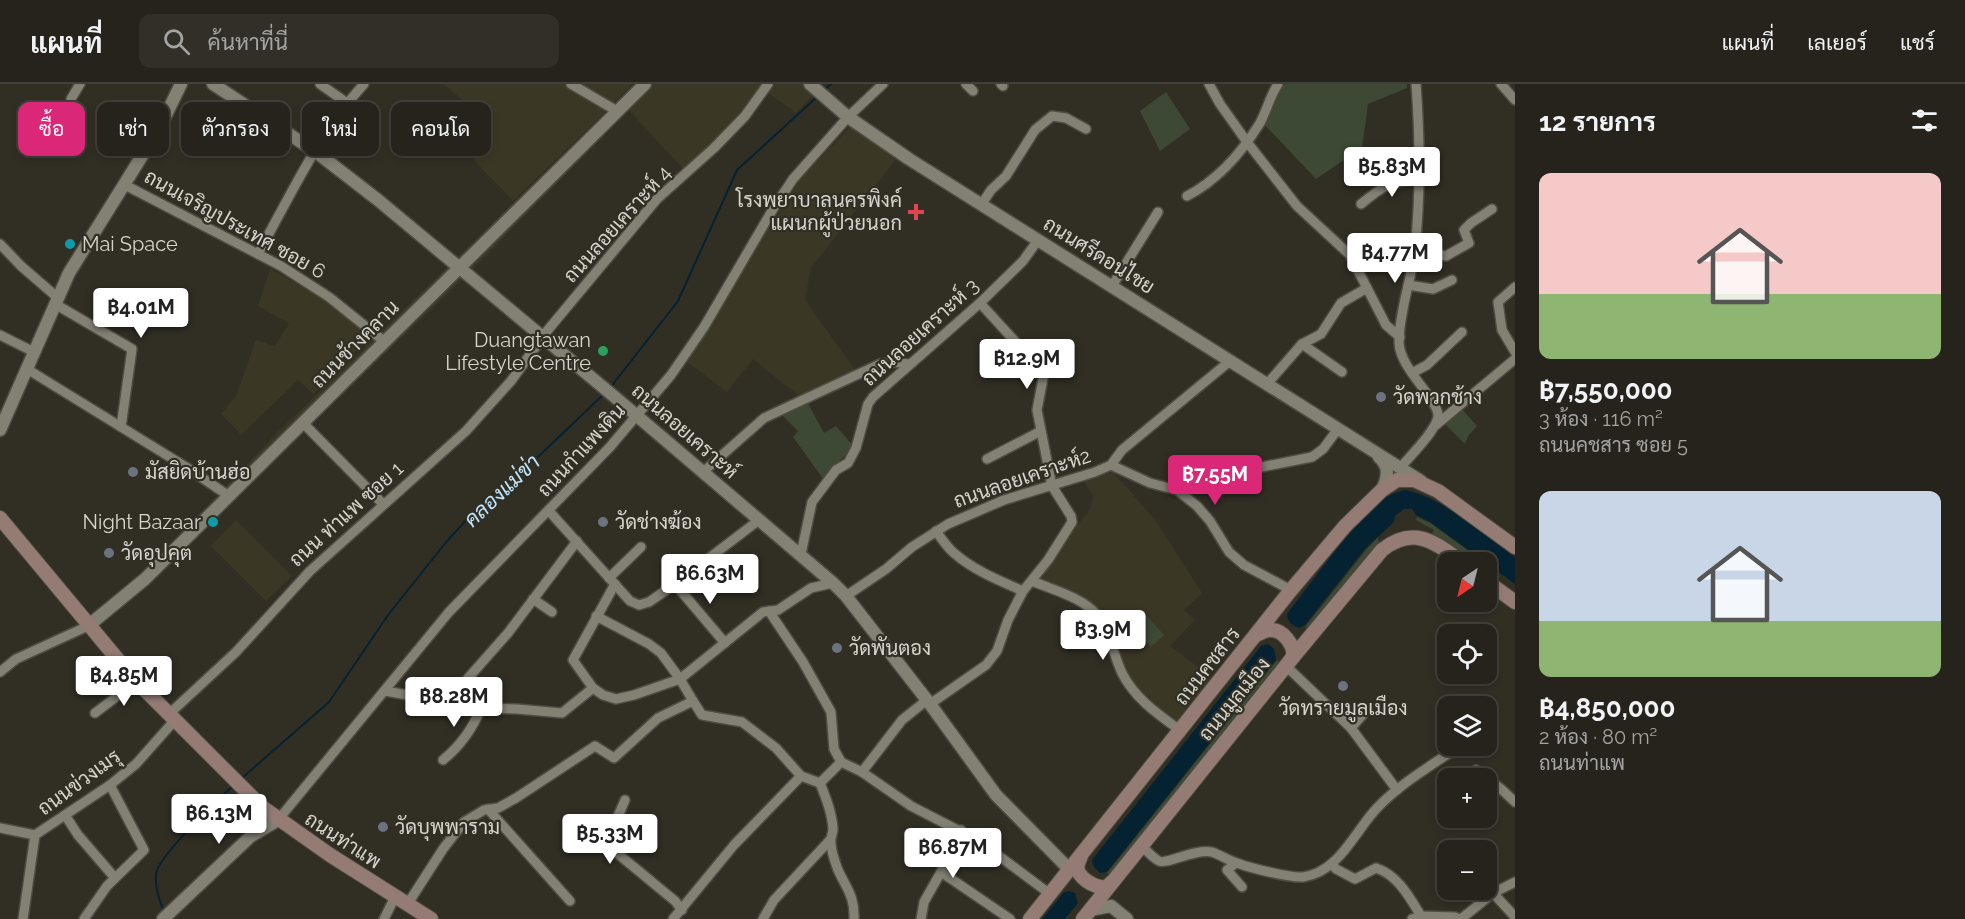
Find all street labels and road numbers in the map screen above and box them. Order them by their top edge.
street label: ถนนลอยเคราะห์ 4 [557,159,676,287]
street label: ถนนเจริญประเทศ ซอย 6 [140,164,330,284]
street label: ถนนศรีดอนไชย [1039,210,1160,299]
street label: ถนนลอยเคราะห์ 3 [855,272,983,391]
street label: ถนนช้างคลาน [306,295,404,393]
street label: ถนนลอยเคราะห์ [627,377,744,484]
street label: ถนนกำแพงดิน [532,399,630,501]
street label: ถนนลอยเคราะห์2 [950,441,1094,513]
street label: ถนน ท่าแพ ซอย 1 [284,456,408,572]
street label: ถนนคชสาร [1169,622,1245,710]
street label: ถนนมูลเมือง [1192,651,1277,747]
street label: ถนนข่วงเมรุ [33,744,126,822]
street label: ถนนท่าแพ [300,807,386,873]

